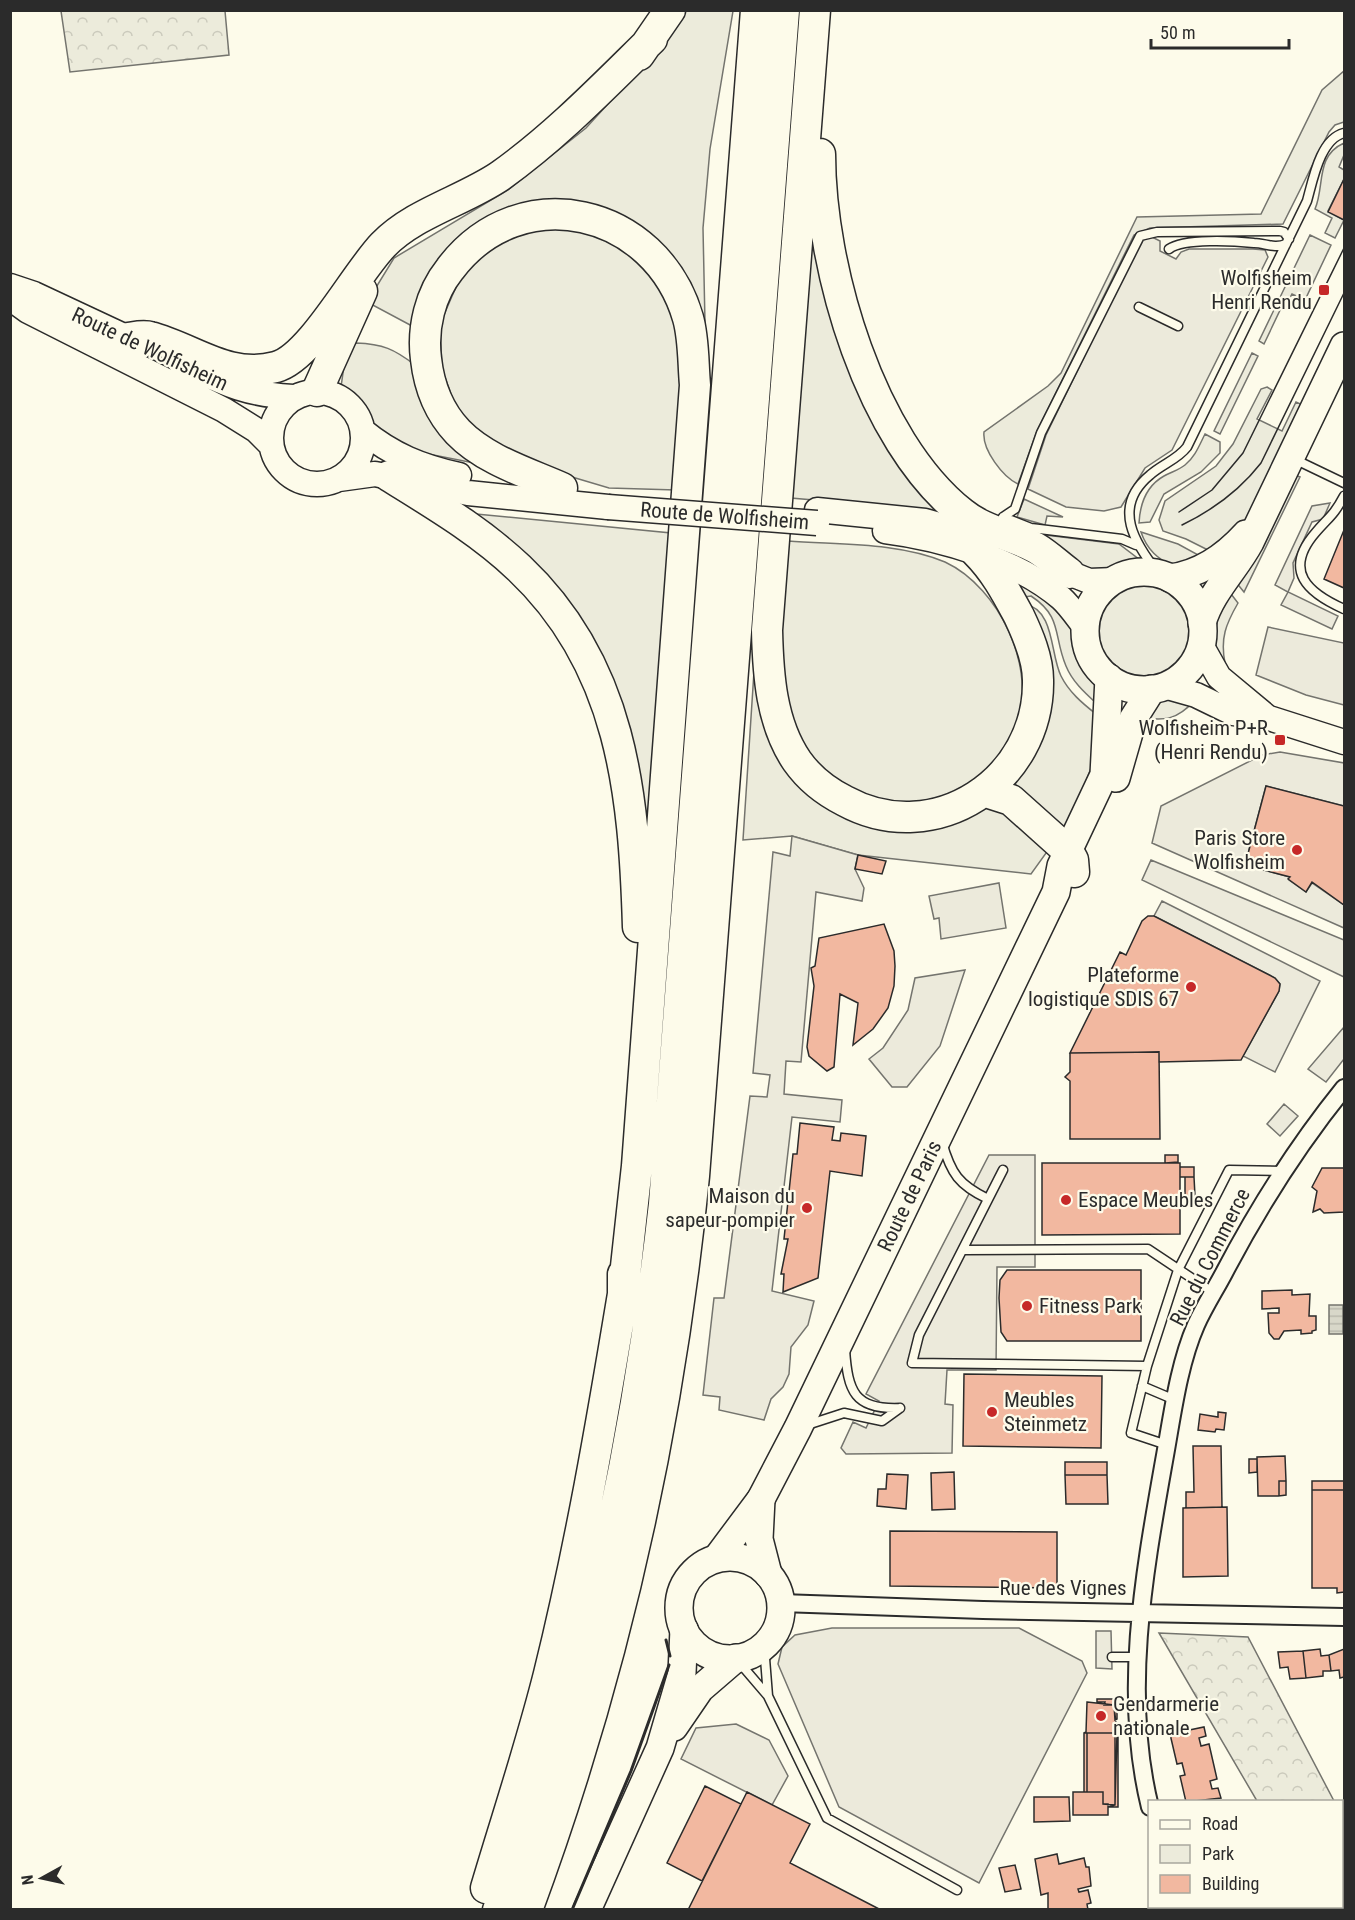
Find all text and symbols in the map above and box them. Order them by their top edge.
scale bar [1151,12,1289,50]
text: 50 m [1160,22,1195,43]
place label: Wolfisheim Henri Rendu [1211,266,1312,314]
marker: Wolfisheim Henri Rendu [1317,283,1331,297]
street label: Route de Wolfisheim [68,302,232,396]
street label: Route de Wolfisheim [639,497,810,534]
place label: Wolfisheim P+R (Henri Rendu) [1138,716,1268,764]
marker: Wolfisheim P+R (Henri Rendu) [1273,733,1287,747]
place label: Paris Store Wolfisheim [1193,826,1285,874]
marker: Paris Store Wolfisheim [1290,843,1304,857]
place label: Plateforme logistique SDIS 67 [1028,963,1179,1011]
marker: Plateforme logistique SDIS 67 [1184,980,1198,994]
street label: Route de Paris [873,1137,947,1256]
place label: Maison du sapeur-pompier [665,1184,795,1232]
street label: Rue du Commerce [1165,1184,1255,1330]
place label: Espace Meubles [1078,1188,1213,1212]
marker: Espace Meubles [1059,1193,1073,1207]
marker: Maison du sapeur-pompier [800,1201,814,1215]
place label: Fitness Park [1039,1294,1142,1318]
marker: Fitness Park [1020,1299,1034,1313]
place label: Meubles Steinmetz [1004,1388,1087,1436]
marker: Meubles Steinmetz [985,1405,999,1419]
street label: Rue des Vignes [999,1576,1127,1600]
place label: Gendarmerie nationale [1113,1692,1219,1740]
marker: Gendarmerie nationale [1094,1709,1108,1723]
legend [1148,1800,1343,1908]
text: Road [1202,1813,1238,1834]
text: Park [1202,1843,1234,1864]
north arrow [12,1848,72,1908]
text: Building [1202,1873,1259,1894]
text: N [18,1874,38,1886]

